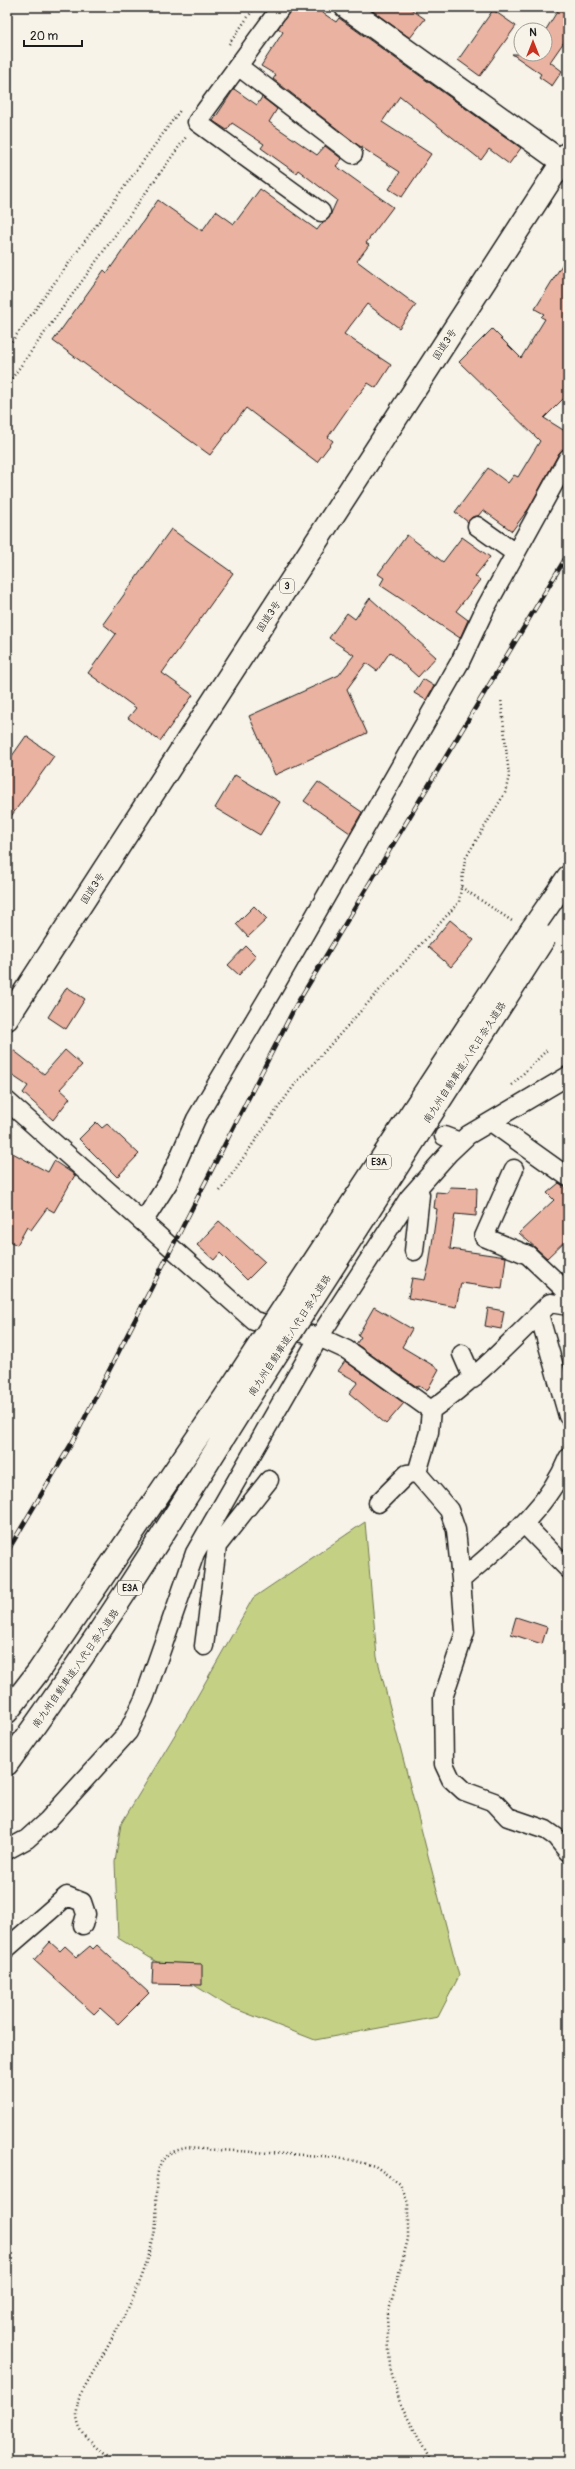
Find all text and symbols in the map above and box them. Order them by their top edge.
scale bar [24,22,82,48]
north arrow [513,22,553,62]
text: N [529,26,537,39]
text: 20 m [30,29,59,44]
street label: 国道3号 [430,326,460,363]
road number: 3 [280,579,294,593]
street label: 国道3号 [254,598,284,635]
street label: 国道3号 [78,870,108,907]
street label: 南九州自動車道;八代日奈久道路 [421,999,509,1126]
road number: E3A [367,1155,391,1169]
street label: 南九州自動車道;八代日奈久道路 [246,1272,334,1399]
road number: E3A [118,1581,142,1595]
street label: 南九州自動車道;八代日奈久道路 [30,1607,122,1730]

